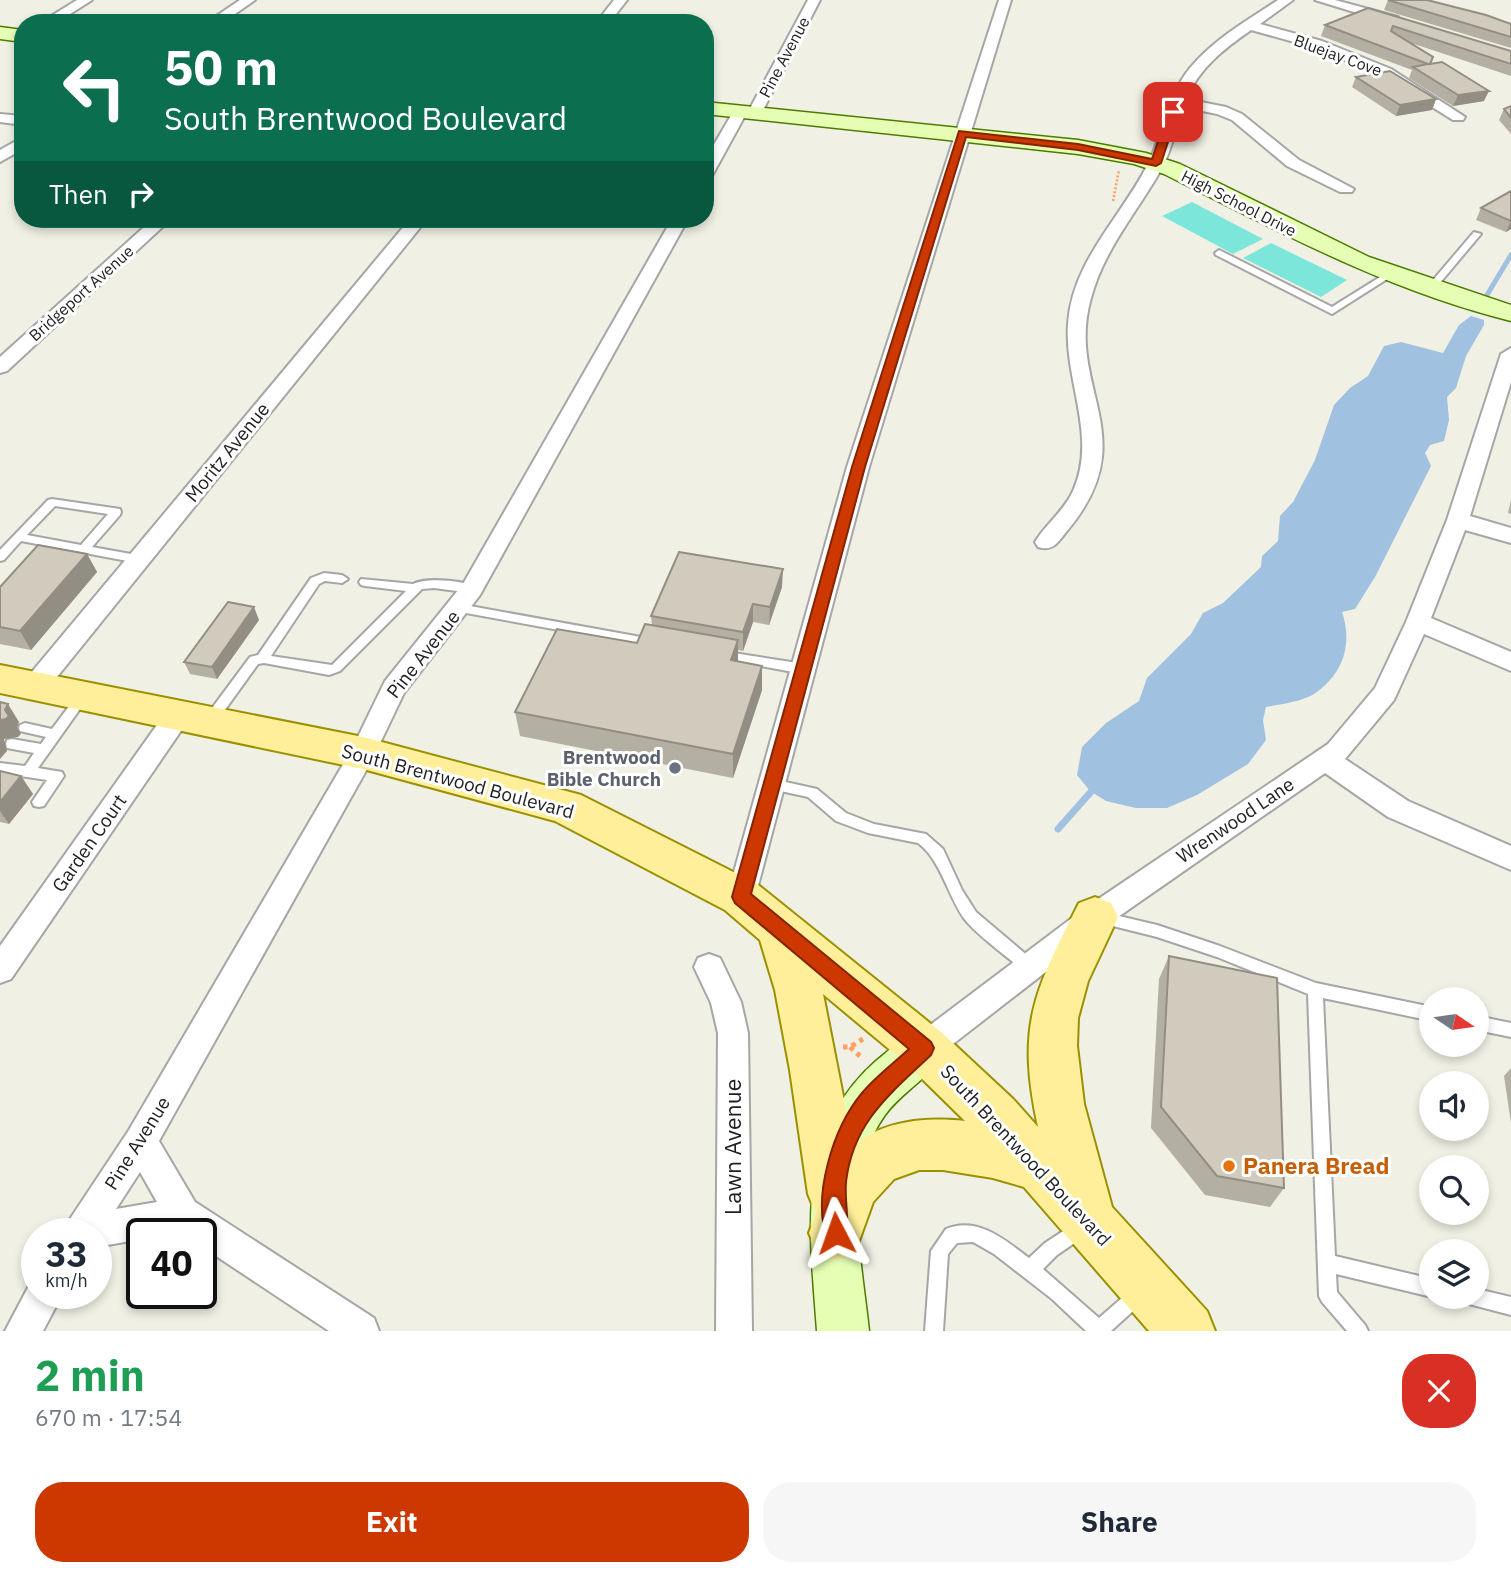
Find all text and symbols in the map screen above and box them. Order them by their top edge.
street label: Pine Avenue [754,13,814,101]
street label: Bluejay Cove [1291,30,1385,80]
text: 50 m [164,35,278,98]
icon: left [49,42,140,133]
pin [1143,82,1203,142]
icon: arrive [1154,93,1192,131]
text: South Brentwood Boulevard [164,97,567,139]
street label: High School Drive [1178,165,1300,241]
icon: right [122,175,160,213]
text: Then [49,177,108,211]
street label: Bridgeport Avenue [25,241,138,345]
street label: Moritz Avenue [180,397,274,507]
street label: Pine Avenue [381,605,465,703]
street label: South Brentwood Boulevard [339,738,577,824]
place label: Brentwood Bible Church [547,745,661,791]
marker: Brentwood Bible Church [667,760,683,776]
street label: Wrenwood Lane [1172,772,1298,868]
street label: Garden Court [47,789,131,897]
north arrow [1419,987,1489,1057]
map controls [1419,987,1489,1309]
street label: South Brentwood Boulevard [936,1059,1116,1251]
button: sound [1419,1071,1489,1141]
street label: Lawn Avenue [717,1079,747,1215]
street label: Pine Avenue [99,1092,175,1194]
place label: Panera Bread [1243,1150,1389,1180]
button: search [1419,1155,1489,1225]
marker: Panera Bread [1221,1158,1237,1174]
position arrow [799,1196,873,1270]
speed limit sign: 40 [126,1218,217,1309]
text: 33 [45,1231,88,1277]
button: layers [1419,1239,1489,1309]
text: km/h [45,1269,88,1292]
text: 2 min [35,1348,145,1403]
button: close [1402,1354,1476,1428]
text: 670 m · 17:54 [35,1402,182,1432]
button: Exit [35,1482,749,1562]
button: Share [763,1482,1476,1562]

